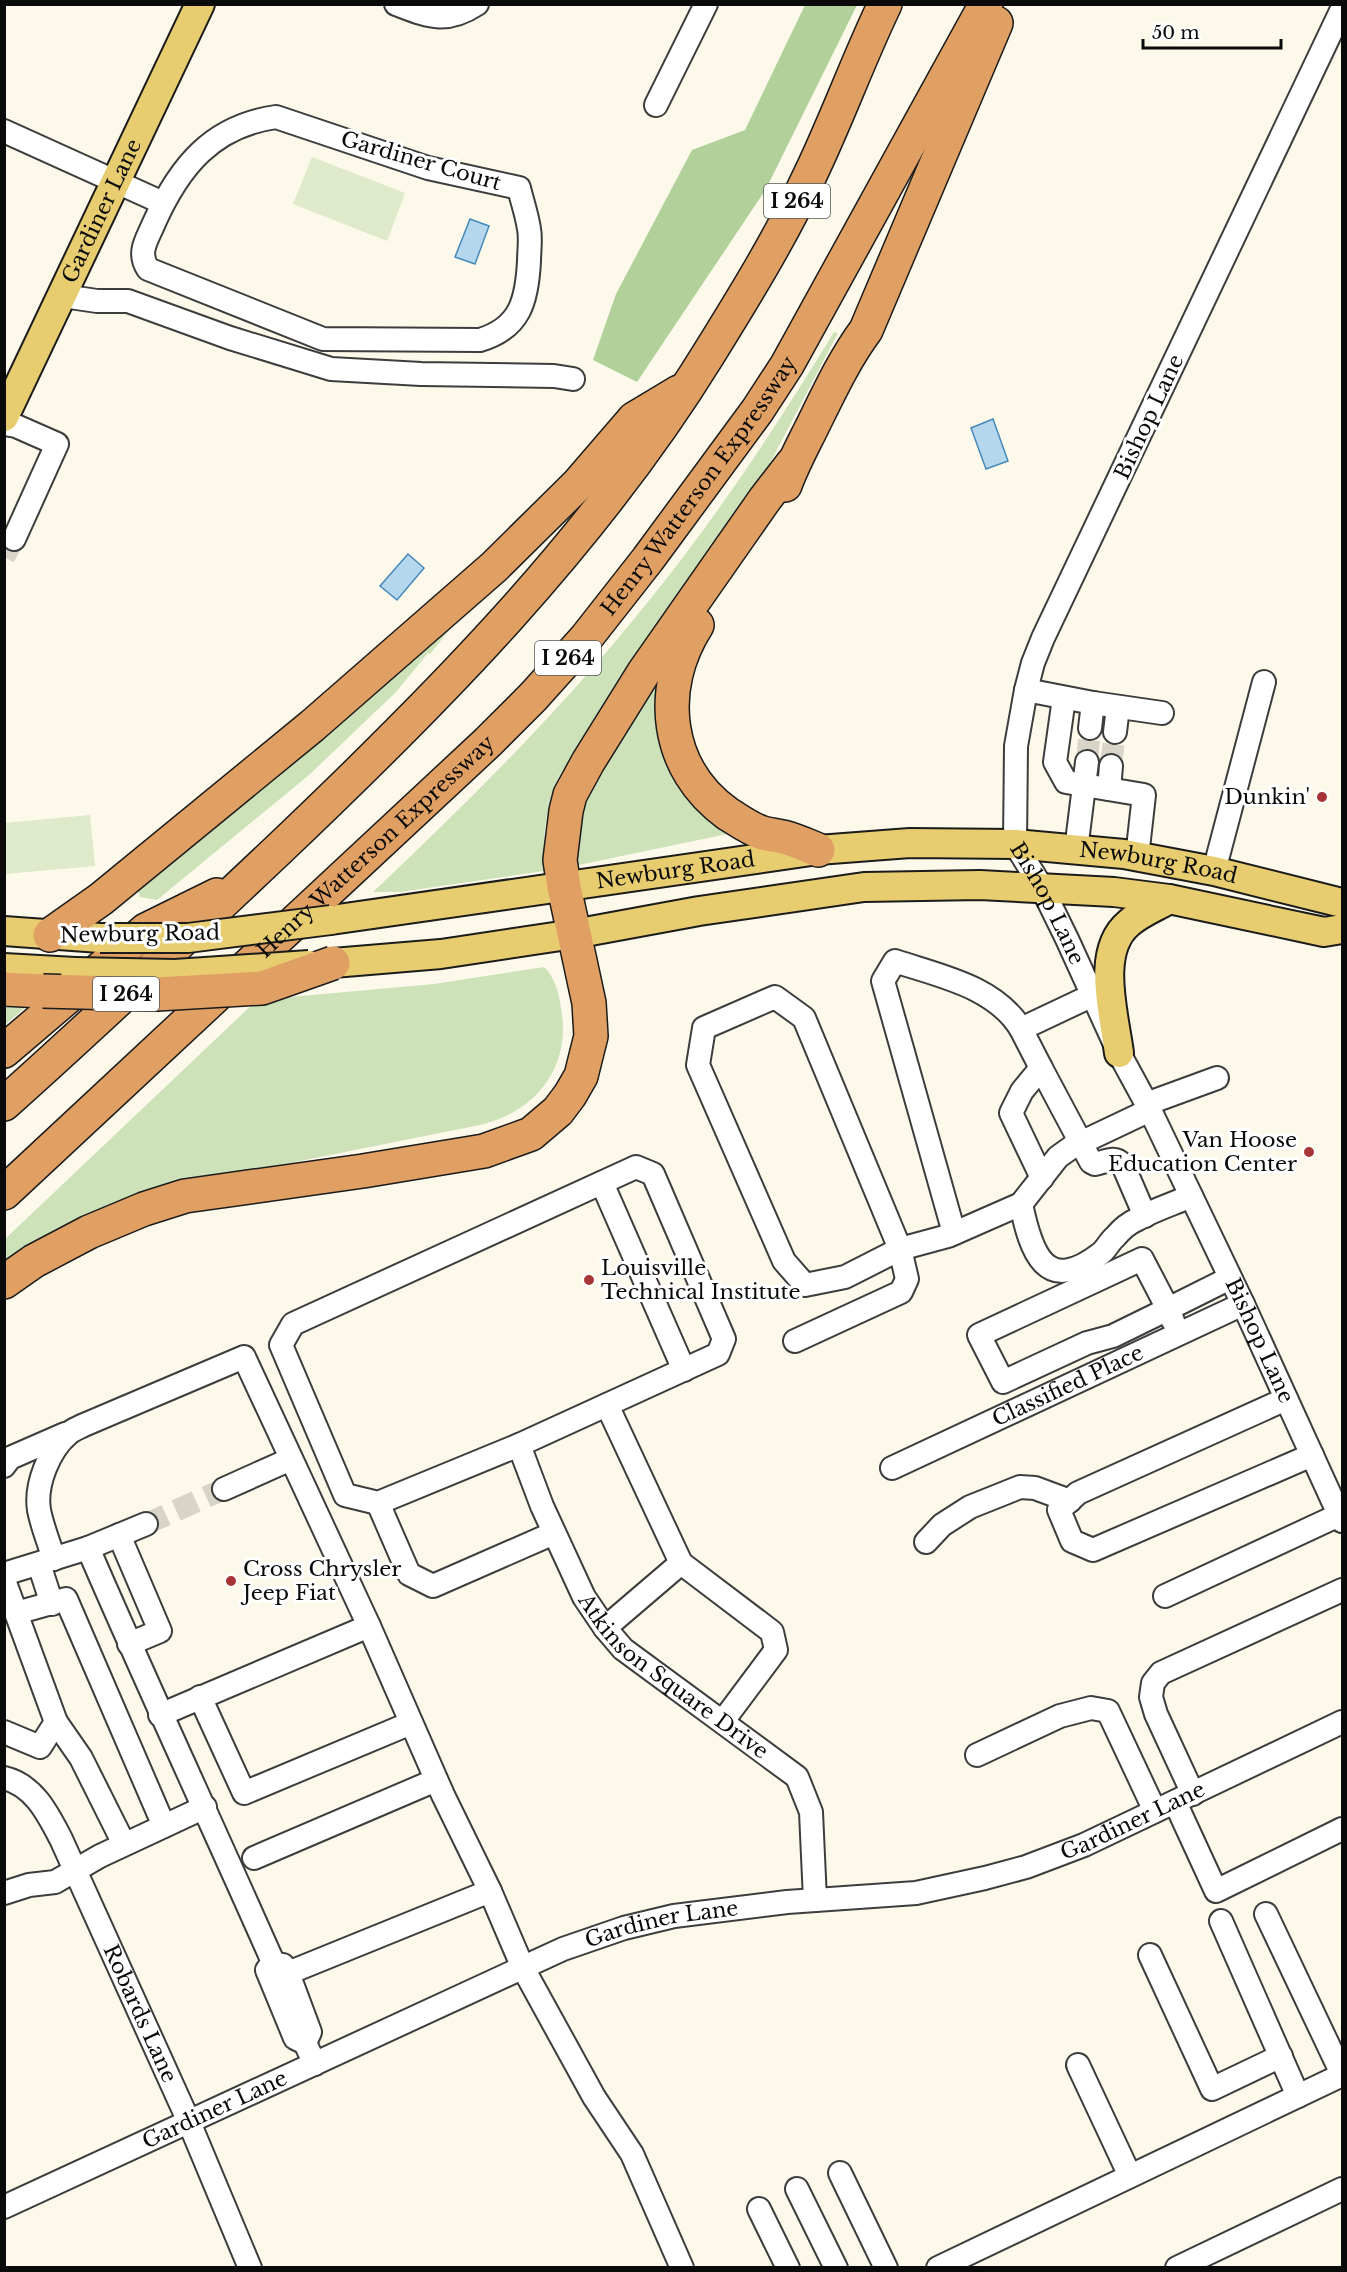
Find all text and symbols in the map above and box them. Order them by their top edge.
scale bar [1143,12,1281,50]
text: 50 m [1152,22,1200,44]
street label: Gardiner Court [338,126,504,196]
street label: Gardiner Lane [56,135,147,287]
road number: I 264 [764,184,830,218]
street label: Bishop Lane [1109,350,1189,484]
street label: Henry Watterson Expressway [595,351,802,621]
road number: I 264 [535,641,601,675]
street label: Henry Watterson Expressway [252,729,500,964]
place label: Dunkin' [1224,784,1310,810]
marker: Dunkin' [1315,790,1329,804]
street label: Newburg Road [1078,837,1240,889]
street label: Bishop Lane [1004,838,1090,969]
street label: Newburg Road [594,846,757,895]
street label: Newburg Road [60,920,220,948]
road number: I 264 [93,977,159,1011]
place label: Van Hoose Education Center [1108,1127,1297,1177]
marker: Van Hoose Education Center [1302,1145,1316,1159]
place label: Louisville Technical Institute [601,1255,801,1305]
marker: Louisville Technical Institute [582,1273,596,1287]
street label: Bishop Lane [1219,1274,1299,1407]
street label: Classified Place [988,1339,1147,1432]
place label: Cross Chrysler Jeep Fiat [240,1556,401,1606]
marker: Cross Chrysler Jeep Fiat [224,1574,238,1588]
street label: Atkinson Square Drive [572,1588,773,1764]
street label: Gardiner Lane [1057,1776,1209,1866]
street label: Gardiner Lane [581,1895,740,1953]
street label: Robards Lane [98,1941,182,2087]
street label: Gardiner Lane [138,2065,291,2154]

